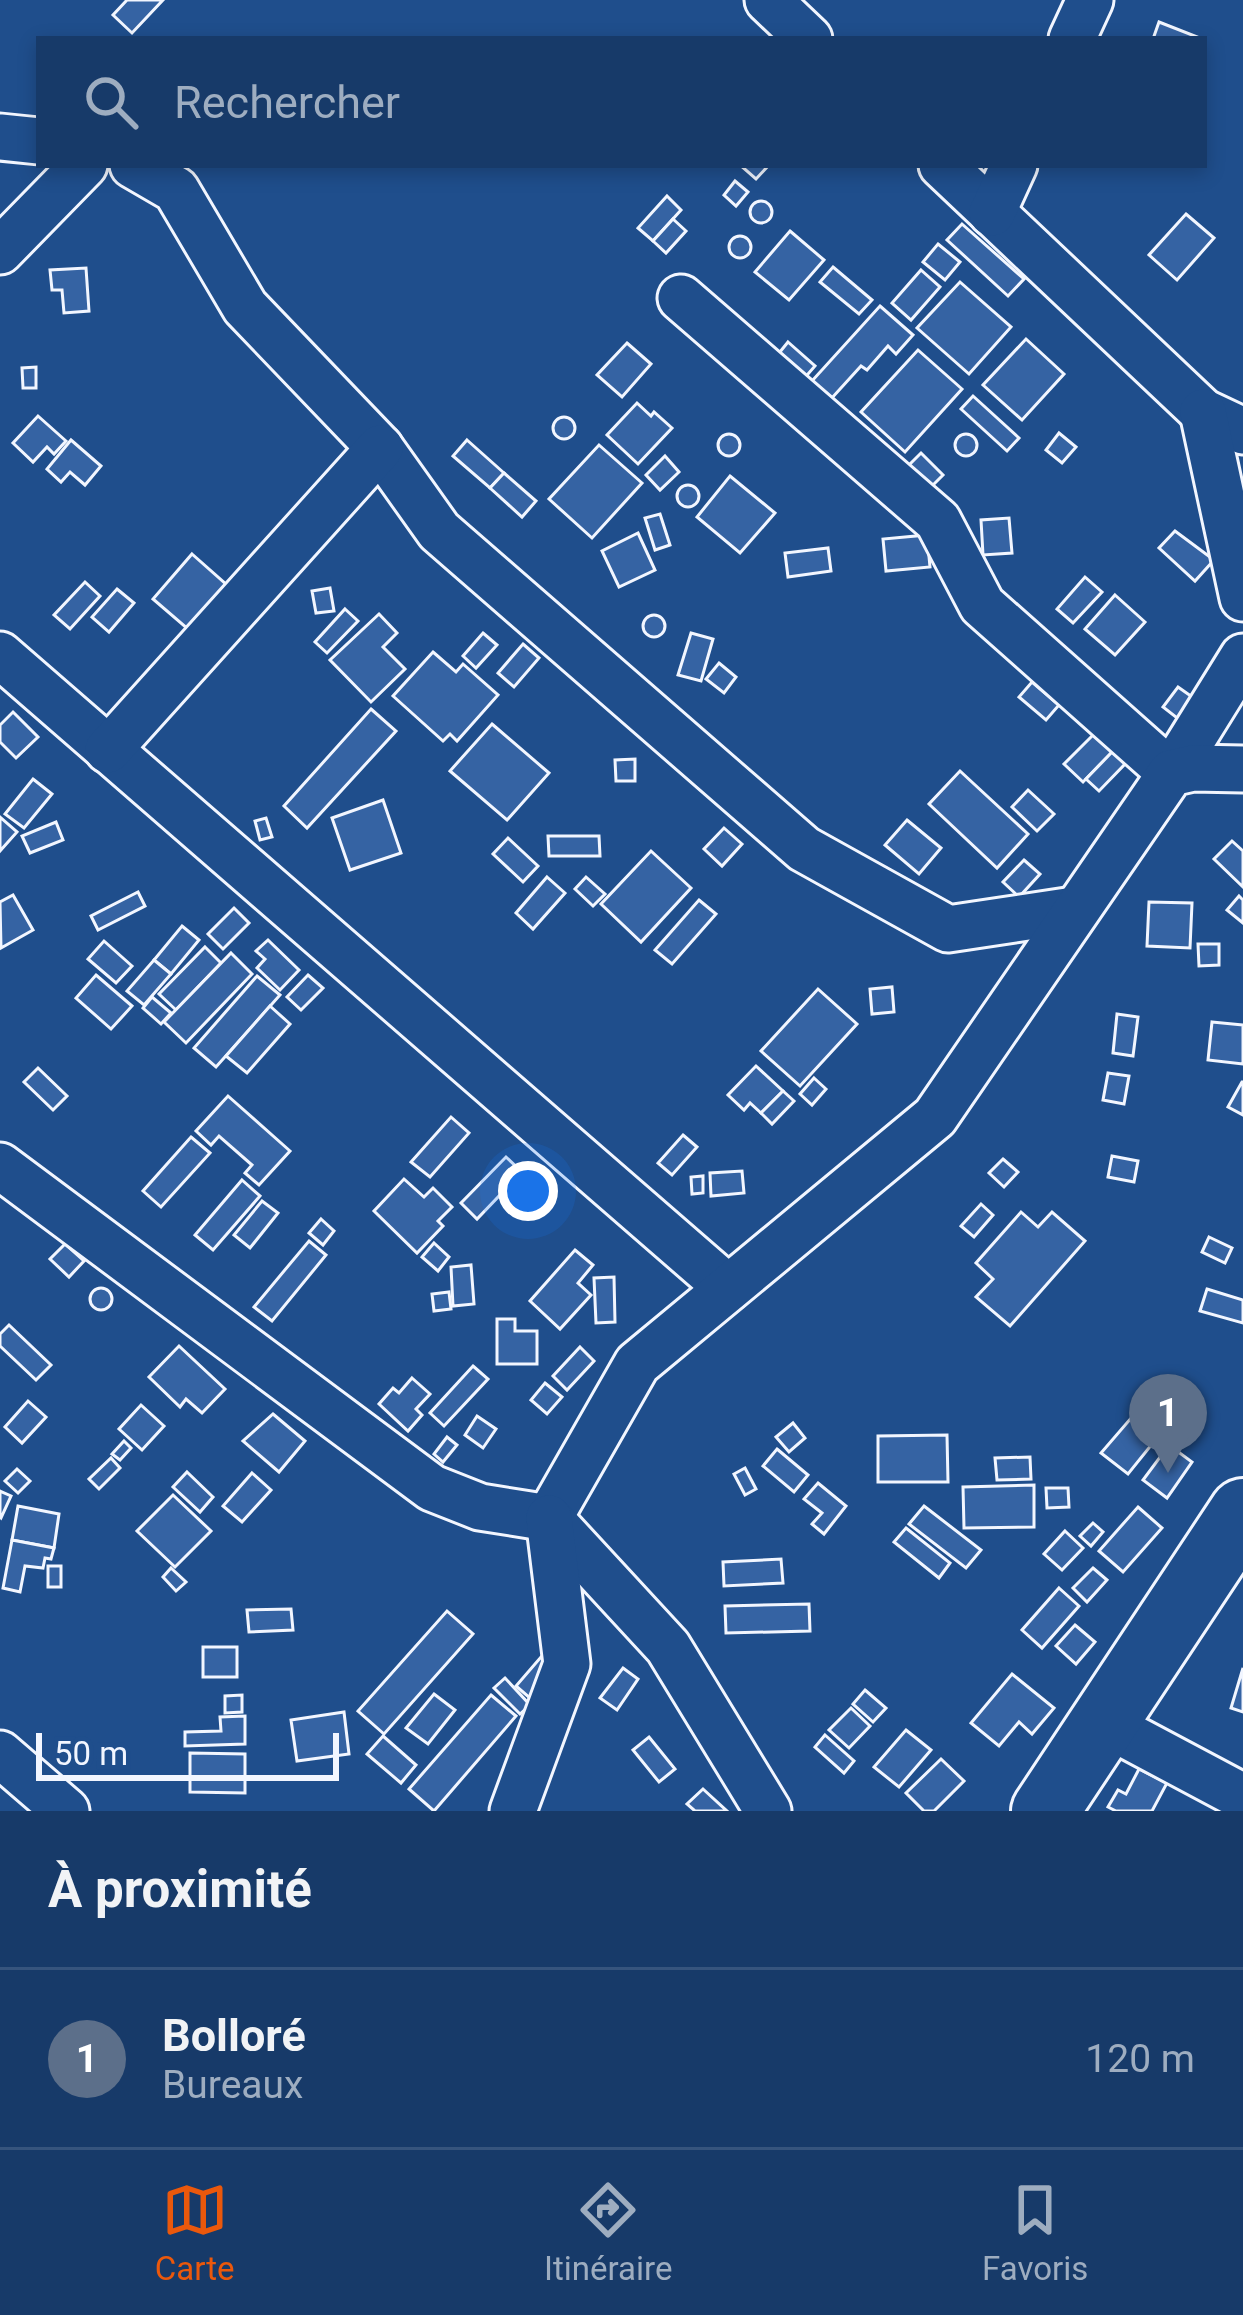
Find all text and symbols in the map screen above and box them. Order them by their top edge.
search box [36,36,1207,168]
icon: search [78,69,144,135]
text: Rechercher [174,76,400,129]
your location [498,1161,558,1221]
pin: 1 [1129,1374,1207,1473]
scale bar [36,1727,339,1780]
text: 50 m [54,1734,128,1773]
text: À proximité [48,1860,312,1919]
text: Bolloré [162,2009,306,2062]
text: 1 [76,2036,98,2082]
text: 120 m [1085,2036,1195,2082]
text: Bureaux [162,2062,303,2108]
tab: Carte [155,2177,234,2288]
tab: Itinéraire [544,2177,672,2288]
tab: Favoris [982,2177,1088,2288]

